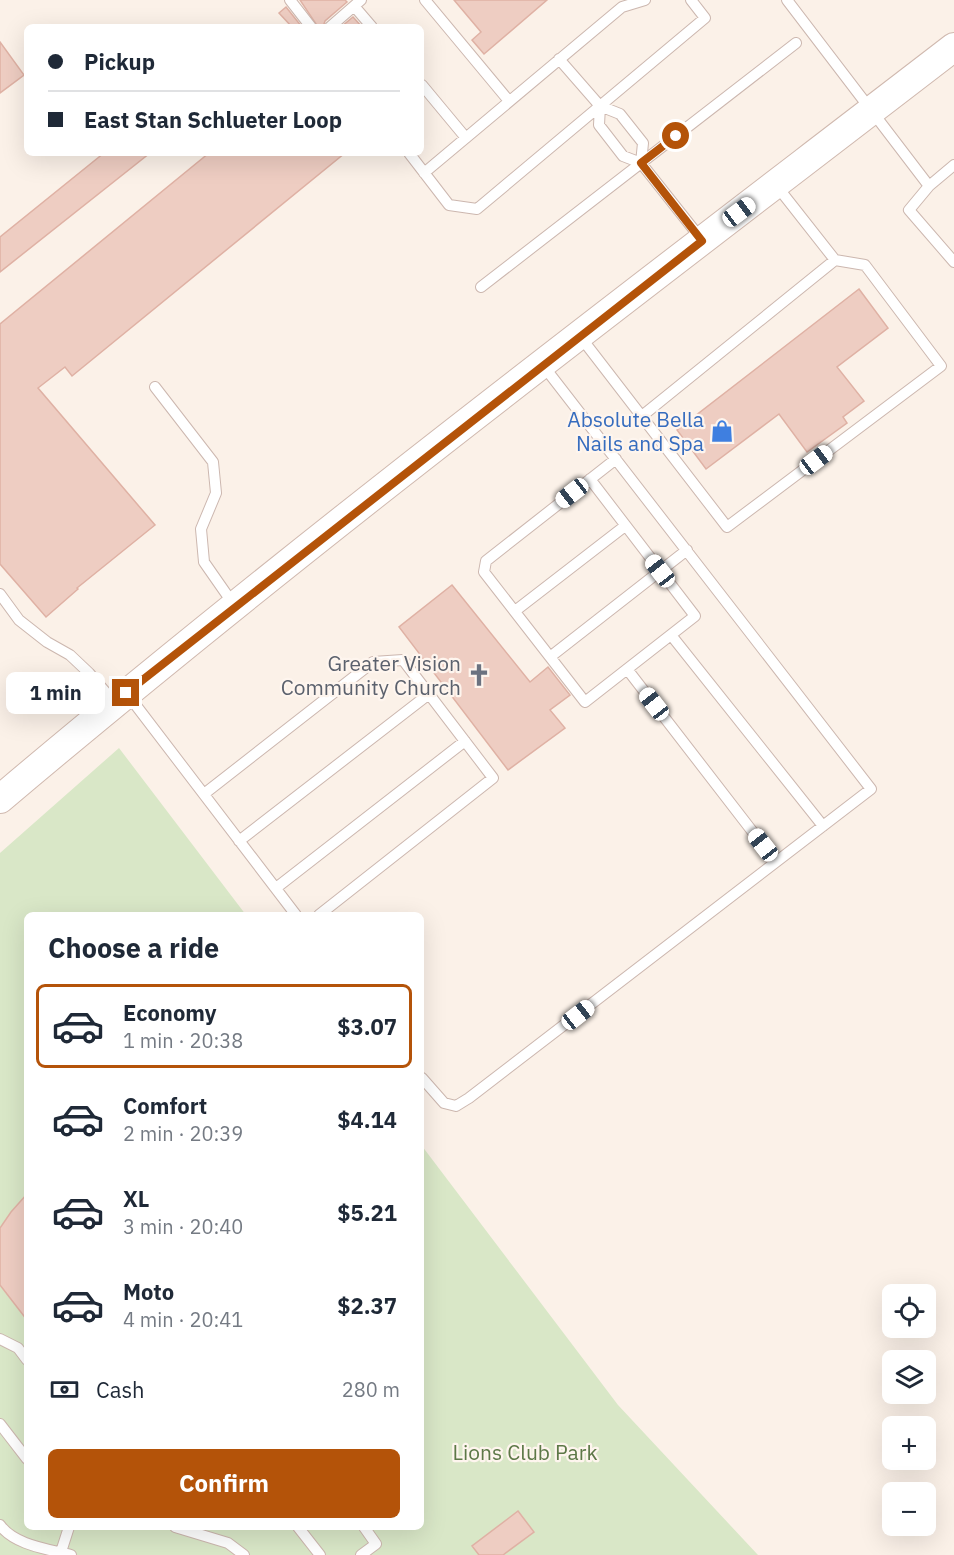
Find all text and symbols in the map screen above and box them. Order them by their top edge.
text: Pickup [84,47,155,76]
text: East Stan Schlueter Loop [84,105,342,134]
route start [662,122,689,149]
car [719,194,759,230]
place label: Absolute Bella Nails and Spa [567,405,704,457]
shop icon: Absolute Bella Nails and Spa [709,418,735,444]
car [796,442,836,478]
car [552,475,592,511]
car [642,551,678,591]
place label: Greater Vision Community Church [281,649,461,701]
church icon: Greater Vision Community Church [466,662,492,688]
callout: 1 min [6,672,105,714]
text: 1 min [29,679,82,706]
route end [112,679,139,706]
car [636,684,672,724]
car [745,825,781,865]
text: Choose a ride [48,930,219,965]
car [558,997,598,1033]
text: Economy [123,998,217,1027]
icon: car [51,999,105,1053]
text: $3.07 [337,1012,397,1041]
text: 1 min · 20:38 [123,1027,243,1054]
text: Comfort [123,1091,207,1120]
icon: car [51,1092,105,1146]
text: $4.14 [337,1105,397,1134]
text: 2 min · 20:39 [123,1120,243,1147]
text: XL [123,1184,149,1213]
icon: car [51,1185,105,1239]
text: $5.21 [337,1198,397,1227]
text: 3 min · 20:40 [123,1213,243,1240]
text: Moto [123,1277,174,1306]
icon: car [51,1278,105,1332]
map controls [882,1284,936,1536]
button: locate [882,1284,936,1338]
text: $2.37 [337,1291,397,1320]
text: 4 min · 20:41 [123,1306,243,1333]
button: layers [882,1350,936,1404]
icon: cash [48,1373,81,1406]
text: Cash [96,1375,145,1404]
text: 280 m [342,1376,400,1403]
button: + [882,1416,936,1470]
park label: Lions Club Park [453,1438,597,1466]
button: Confirm [48,1449,400,1518]
button: − [882,1482,936,1536]

